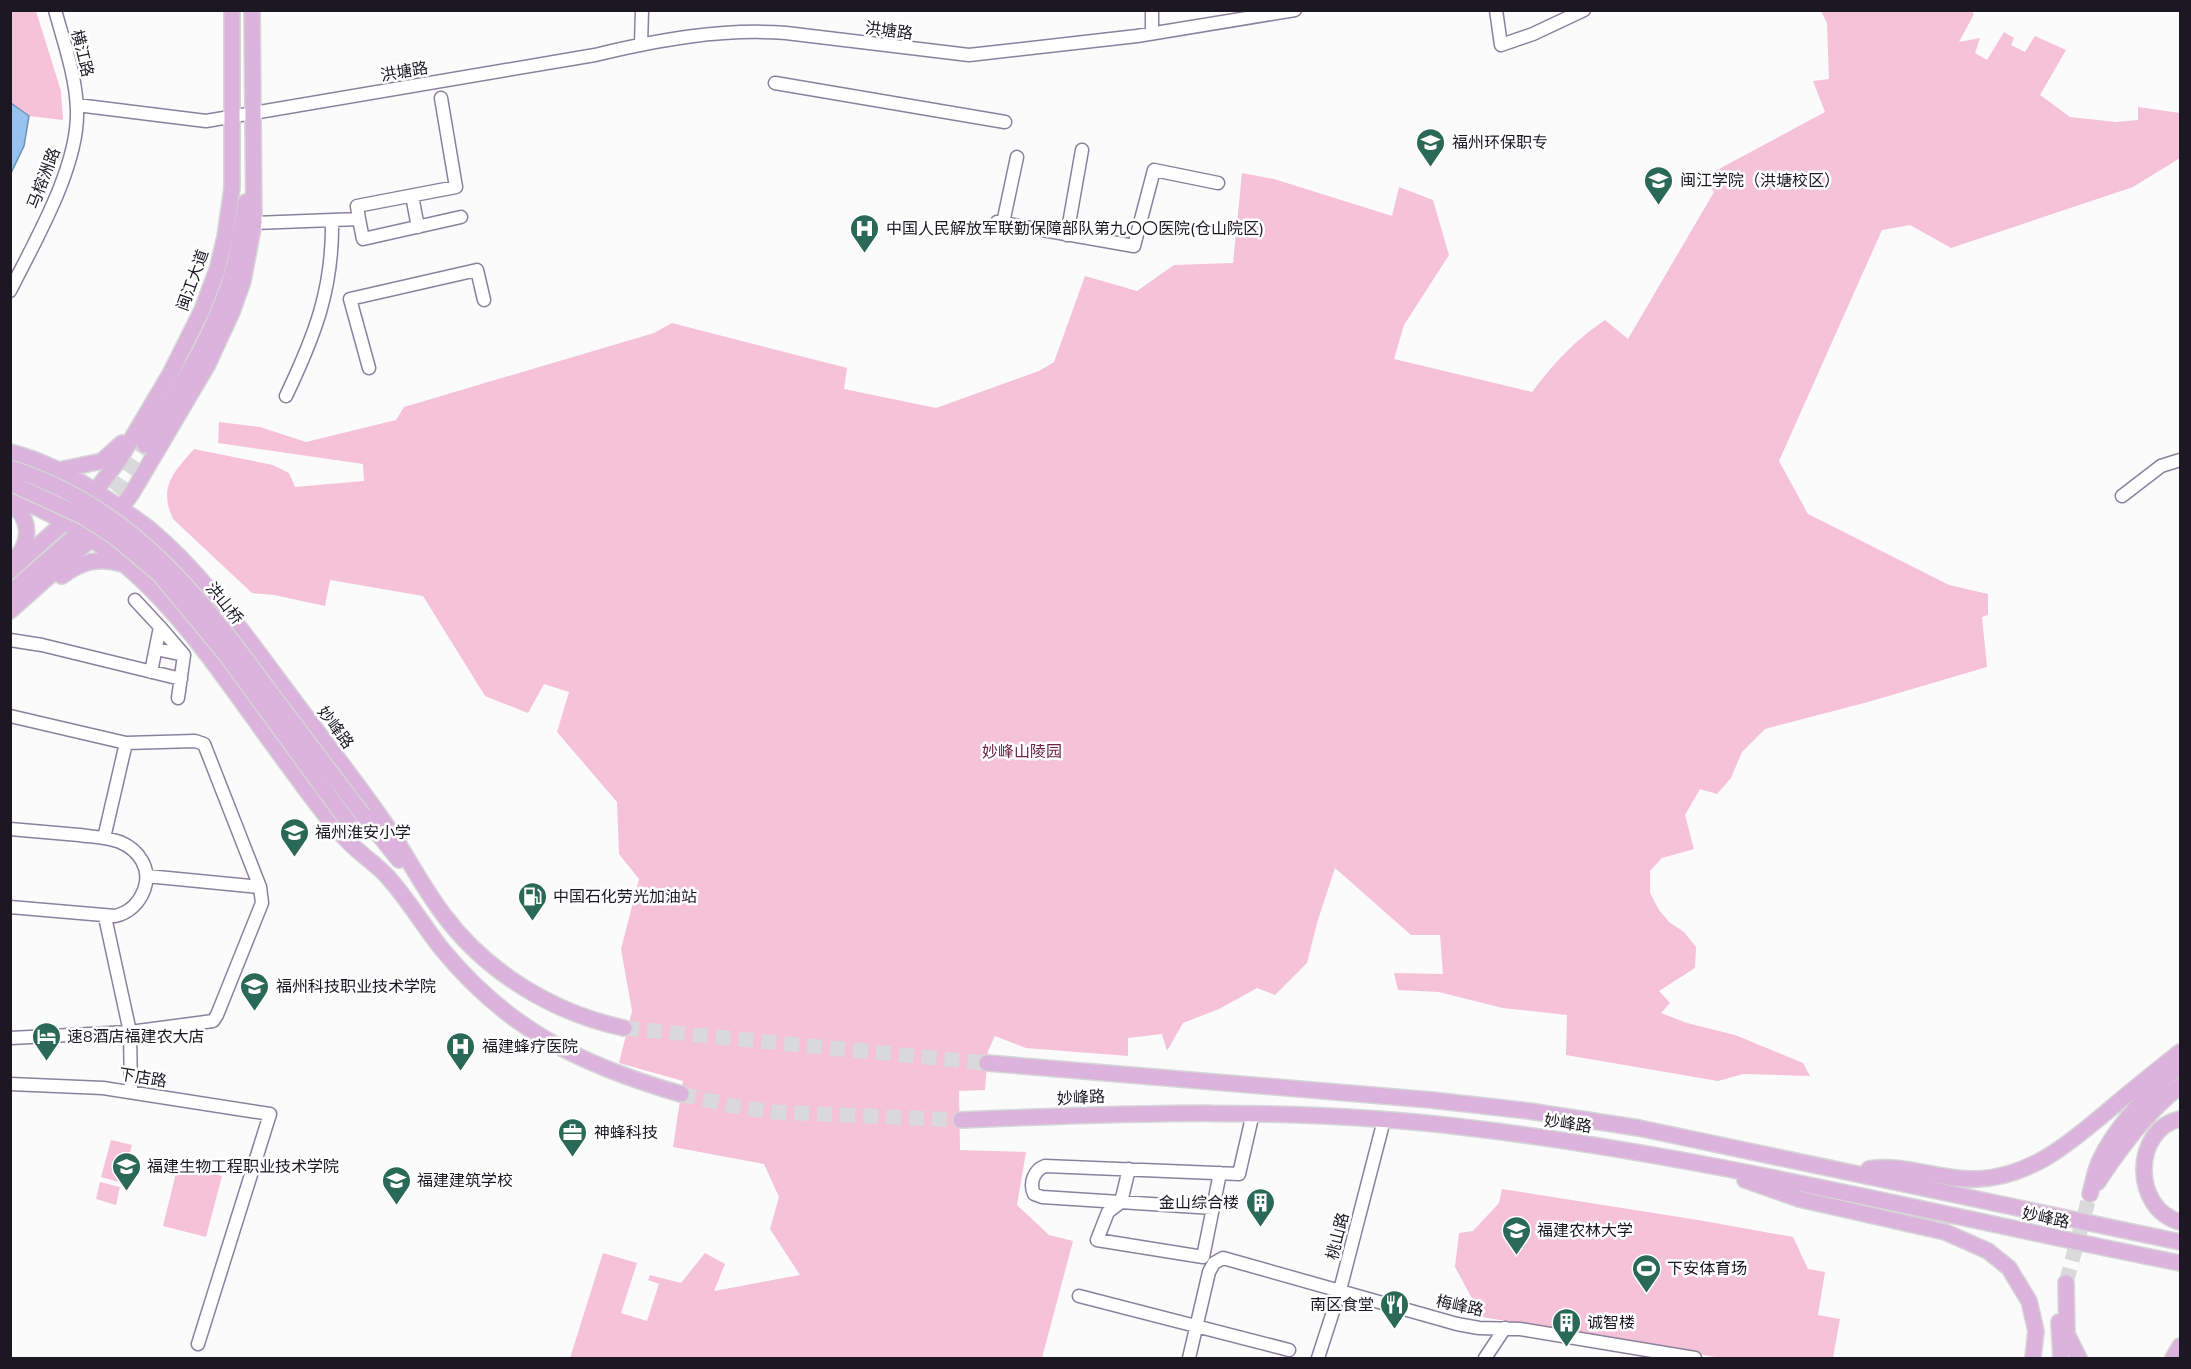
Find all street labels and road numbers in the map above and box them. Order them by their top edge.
street label: 洪塘路 [864,17,914,43]
street label: 横江路 [67,27,99,79]
street label: 洪塘路 [379,57,429,85]
street label: 马榕洲路 [22,145,64,211]
street label: 闽江大道 [172,247,212,313]
street label: 洪山桥 [202,578,248,628]
street label: 妙峰路 [314,702,358,752]
street label: 下店路 [118,1063,168,1091]
street label: 妙峰路 [1057,1086,1105,1108]
street label: 妙峰路 [1543,1110,1593,1136]
street label: 妙峰路 [2020,1202,2072,1232]
street label: 桃山路 [1321,1210,1353,1262]
street label: 梅峰路 [1434,1290,1486,1320]

